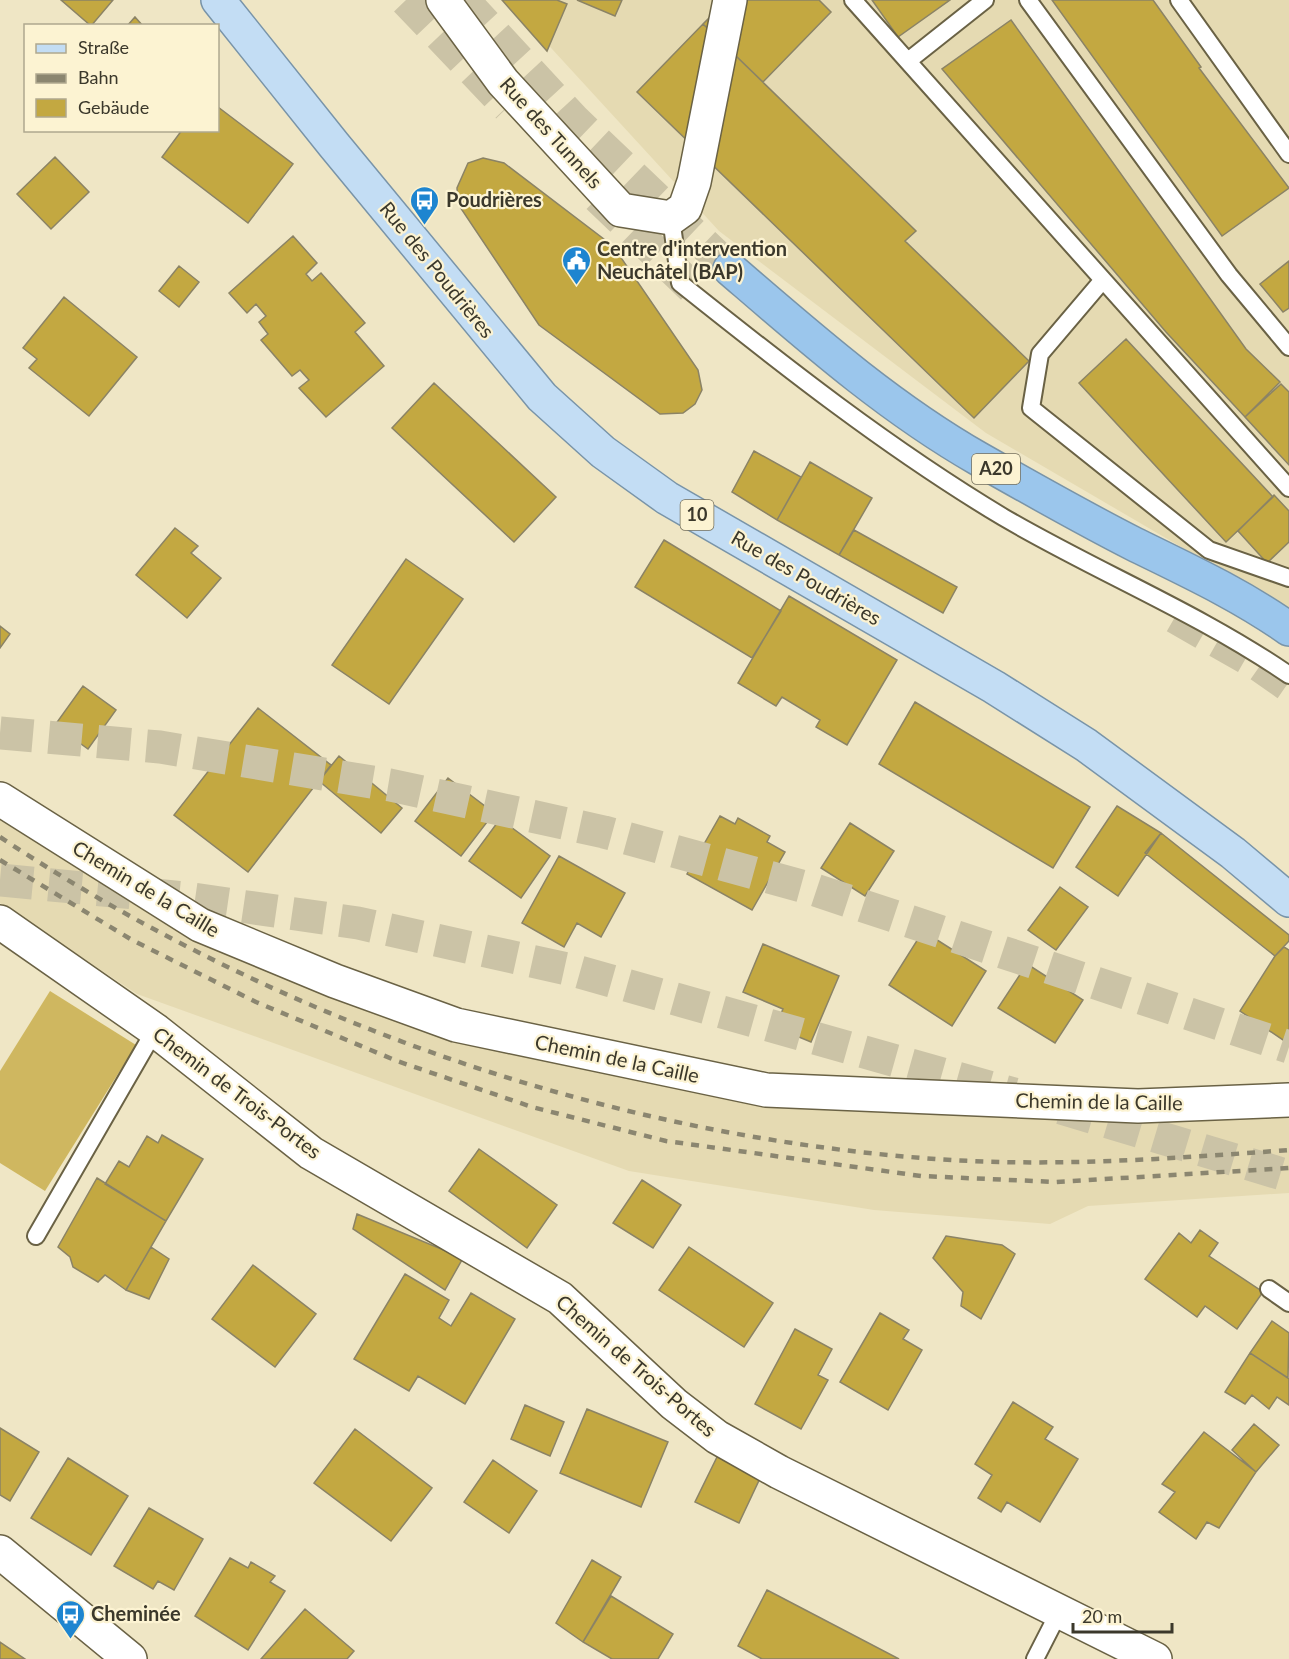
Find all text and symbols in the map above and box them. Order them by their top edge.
legend [24,24,219,132]
text: Straße [78,36,129,58]
text: Bahn [78,66,119,88]
street label: Rue des Tunnels [496,72,608,193]
text: Gebäude [78,96,149,118]
bus stop icon: Poudrières [409,184,441,226]
place label: Poudrières [446,187,542,211]
street label: Rue des Poudrières [375,196,500,342]
place label: Centre d'intervention Neuchâtel (BAP) [597,236,787,283]
public building icon: Centre d'intervention Neuchâtel (BAP) [560,244,592,286]
road number: A20 [972,454,1020,484]
road number: 10 [680,500,714,530]
street label: Rue des Poudrières [728,525,885,630]
street label: Chemin de la Caille [69,835,224,942]
street label: Chemin de Trois-Portes [149,1021,326,1163]
street label: Chemin de la Caille [533,1029,702,1087]
street label: Chemin de la Caille [1015,1088,1183,1114]
street label: Chemin de Trois-Portes [552,1289,722,1441]
scale bar [1073,1596,1172,1634]
bus stop icon: Cheminée [54,1598,86,1640]
place label: Cheminée [91,1601,181,1625]
text: 20 m [1082,1605,1122,1627]

